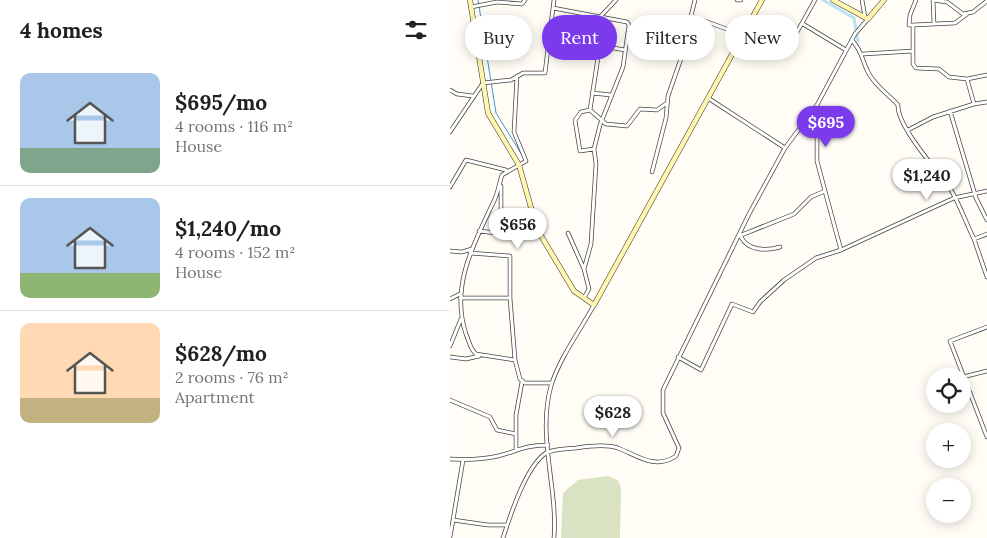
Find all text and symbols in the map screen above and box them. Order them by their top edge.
chip: Buy [465,15,532,60]
chip: Rent [542,15,617,60]
chip: Filters [627,15,715,60]
chip: New [725,15,799,60]
icon: filters [402,16,430,44]
text: 4 homes [20,17,103,44]
text: $695/mo [175,89,267,116]
icon: home [60,93,120,153]
pin: $695 [796,106,856,148]
text: $695 [808,112,844,132]
text: 4 rooms · 116 m² [175,116,293,136]
text: House [175,136,222,156]
pin: $1,240 [886,158,968,201]
text: $1,240 [903,165,951,185]
pin: $656 [488,208,548,250]
text: $656 [500,214,536,234]
text: $1,240/mo [175,215,281,242]
icon: home [60,218,120,278]
text: 4 rooms · 152 m² [175,242,295,262]
text: House [175,262,222,282]
text: $628/mo [175,340,267,367]
icon: home [60,343,120,403]
text: 2 rooms · 76 m² [175,367,289,387]
map controls [926,368,971,523]
button: locate [926,368,971,413]
text: Apartment [175,387,255,407]
pin: $628 [583,396,643,438]
text: $628 [595,402,631,422]
button: + [926,423,971,468]
button: − [926,478,971,523]

